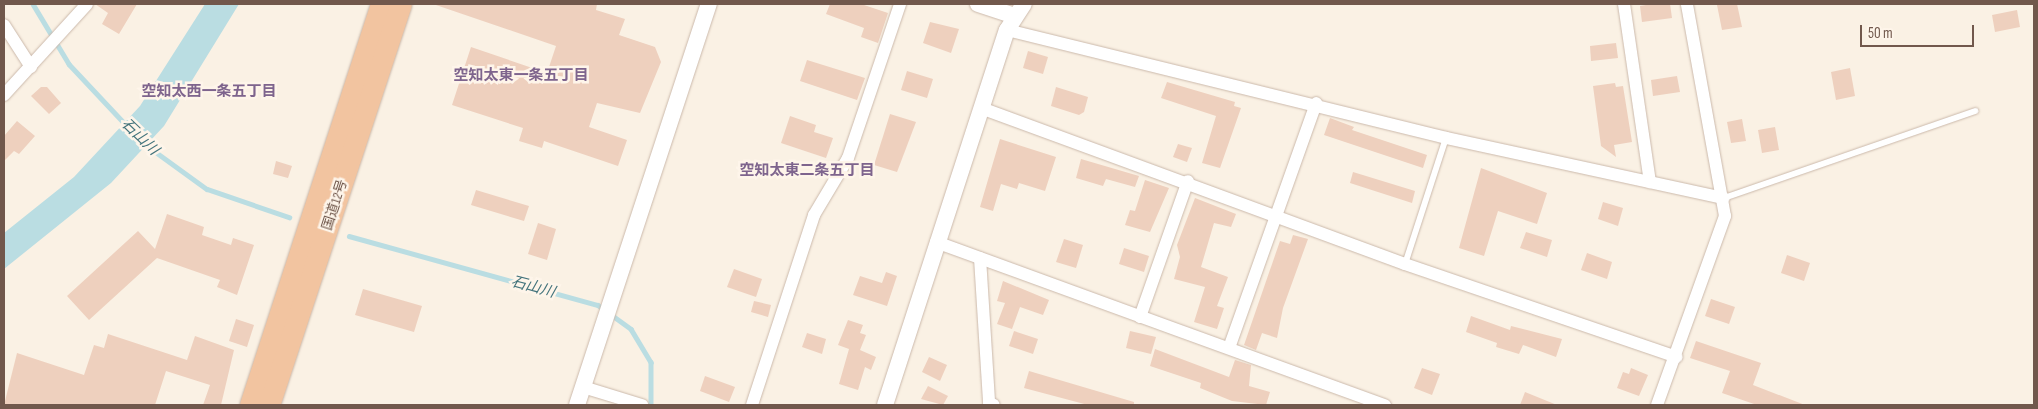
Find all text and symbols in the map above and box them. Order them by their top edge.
scale bar [1863,15,1977,47]
text: 50 m [1868,24,1893,43]
district label: 空知太東一条五丁目 [454,67,588,85]
district label: 空知太西一条五丁目 [142,83,276,101]
water label: 石山川 [118,115,162,159]
district label: 空知太東二条五丁目 [740,162,874,180]
street label: 国道12号 [319,177,351,233]
water label: 石山川 [509,272,557,302]

